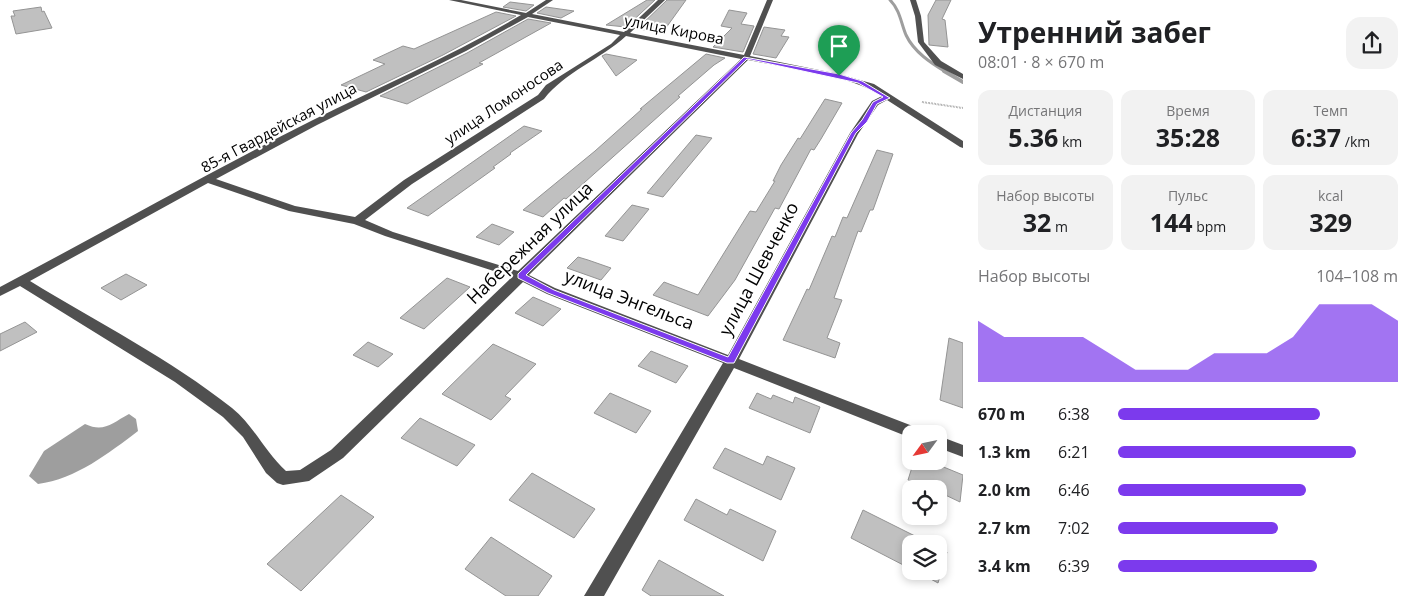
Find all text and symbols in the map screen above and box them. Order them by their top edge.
street label: улица Кирова [623,10,726,48]
text: Утренний забег [978,13,1211,51]
button: share [1346,17,1398,69]
pin [818,25,860,76]
icon: arrive [825,32,853,60]
text: 08:01 · 8 × 670 m [978,51,1104,73]
street label: улица Ломоносова [440,54,566,148]
street label: 85-я Гвардейская улица [197,78,360,177]
text: Дистанция [1008,101,1082,120]
text: Время [1166,101,1210,120]
text: Темп [1313,101,1348,120]
text: 5.36 [1008,120,1058,154]
text: 35:28 [1156,120,1220,154]
text: 6:37 [1291,120,1341,154]
text: km [1058,132,1082,151]
text: /km [1341,132,1370,151]
street label: Набережная улица [461,176,598,309]
text: Набор высоты [996,186,1094,205]
text: Пульс [1168,186,1208,205]
text: kcal [1318,186,1343,205]
street label: улица Шевченко [713,197,804,340]
text: 32 [1023,205,1051,239]
text: 144 [1150,205,1193,239]
text: 329 [1309,205,1352,239]
text: m [1051,217,1068,236]
text: bpm [1193,217,1226,236]
street label: улица Энгельса [561,263,698,335]
text: Набор высоты [978,265,1090,287]
text: 104–108 m [1316,265,1398,287]
text: 670 m [978,403,1025,425]
text: 6:38 [1058,403,1090,425]
north arrow [902,425,948,470]
map controls [902,425,947,580]
text: 1.3 km [978,441,1031,463]
text: 6:21 [1058,441,1090,463]
text: 2.0 km [978,479,1031,501]
text: 6:46 [1058,479,1090,501]
button: locate [902,480,947,525]
text: 2.7 km [978,517,1031,539]
text: 7:02 [1058,517,1090,539]
button: layers [902,535,947,580]
text: 3.4 km [978,555,1031,577]
text: 6:39 [1058,555,1090,577]

